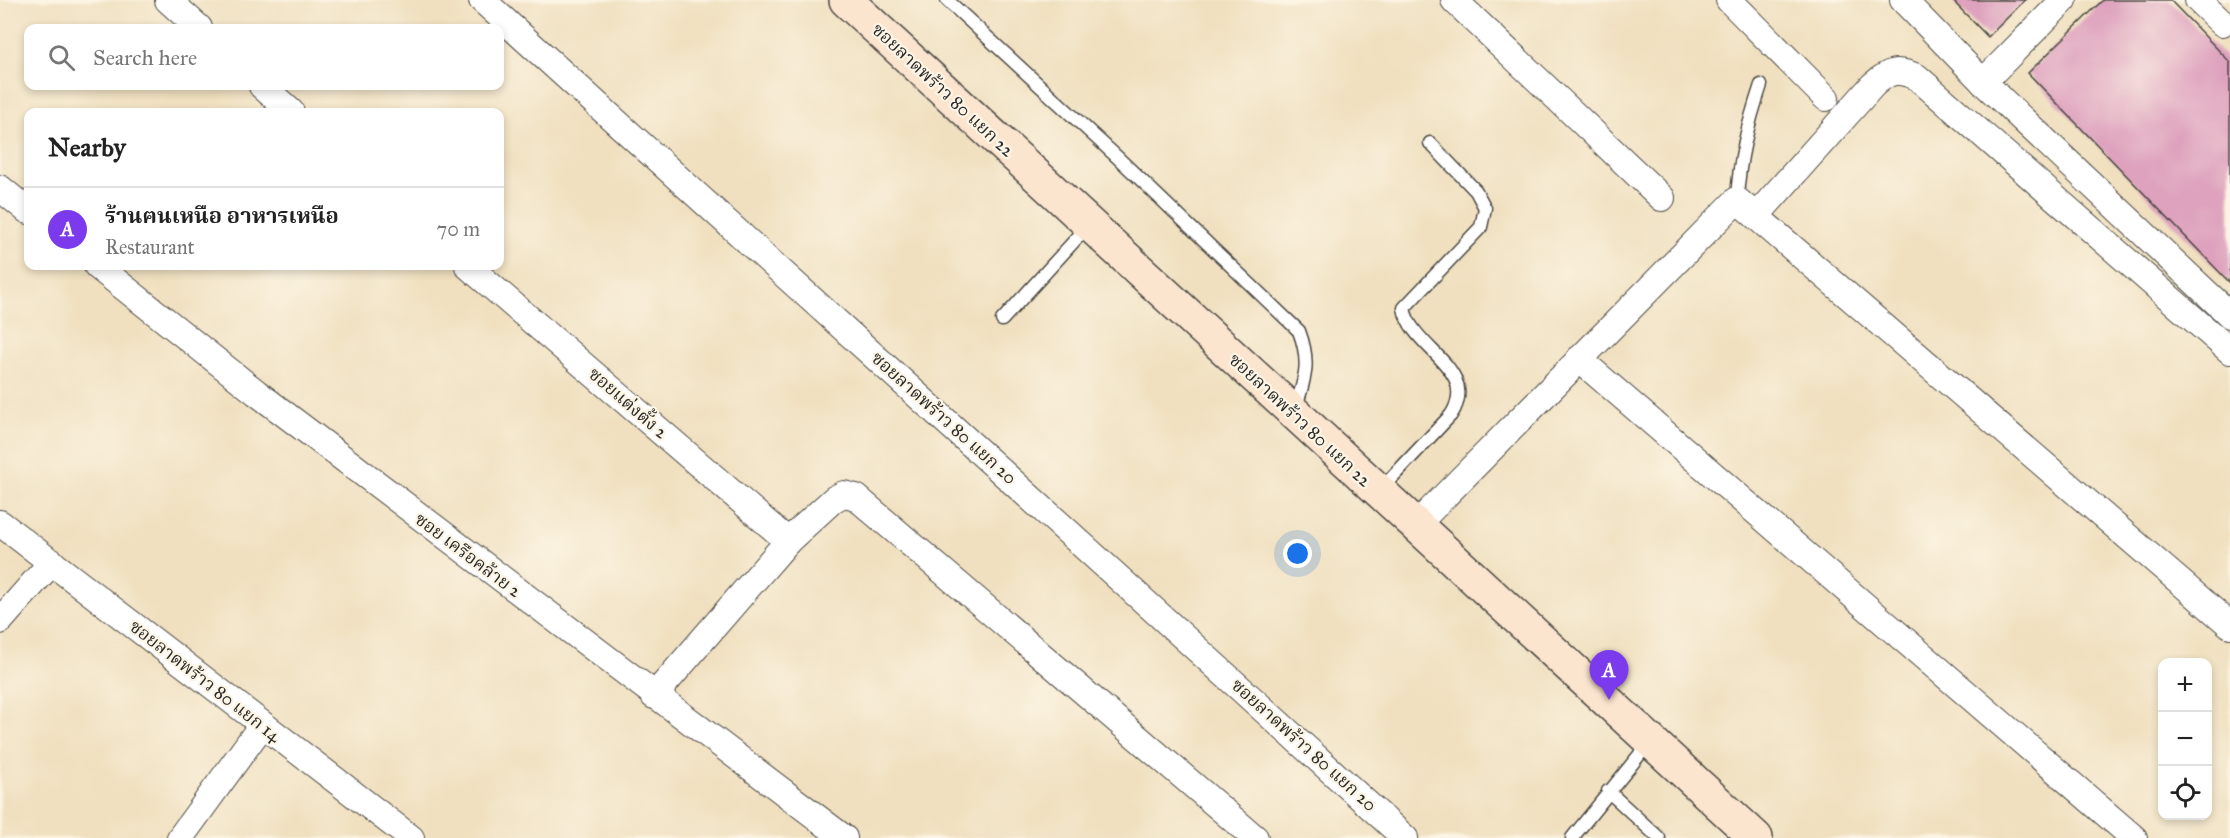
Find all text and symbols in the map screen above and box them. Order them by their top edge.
street label: ซอยลาดพร้าว 80 แยก 22 [867,18,1019,162]
search box [24,24,504,90]
icon: search [45,41,78,74]
text: Search here [93,44,197,71]
text: Nearby [48,131,126,163]
text: ร้านฅนเหนือ อาหารเหนือ [105,202,339,229]
text: A [61,217,74,241]
text: 70 m [437,217,480,241]
text: Restaurant [105,235,195,259]
street label: ซอยลาดพร้าว 80 แยก 20 [867,347,1021,489]
street label: ซอยลาดพร้าว 80 แยก 22 [1224,348,1376,492]
street label: ซอยแต่งตั้ง 2 [584,360,674,443]
street label: ซอย เครือคล้าย 2 [410,508,526,602]
your location [1283,539,1312,568]
street label: ซอยลาดพร้าว 80 แยก 14 [125,615,286,747]
pin: A [1590,650,1628,700]
map controls [2158,658,2212,820]
button: + [2158,658,2212,712]
street label: ซอยลาดพร้าว 80 แยก 20 [1227,674,1381,816]
button: − [2158,712,2212,766]
button: locate [2158,766,2212,820]

